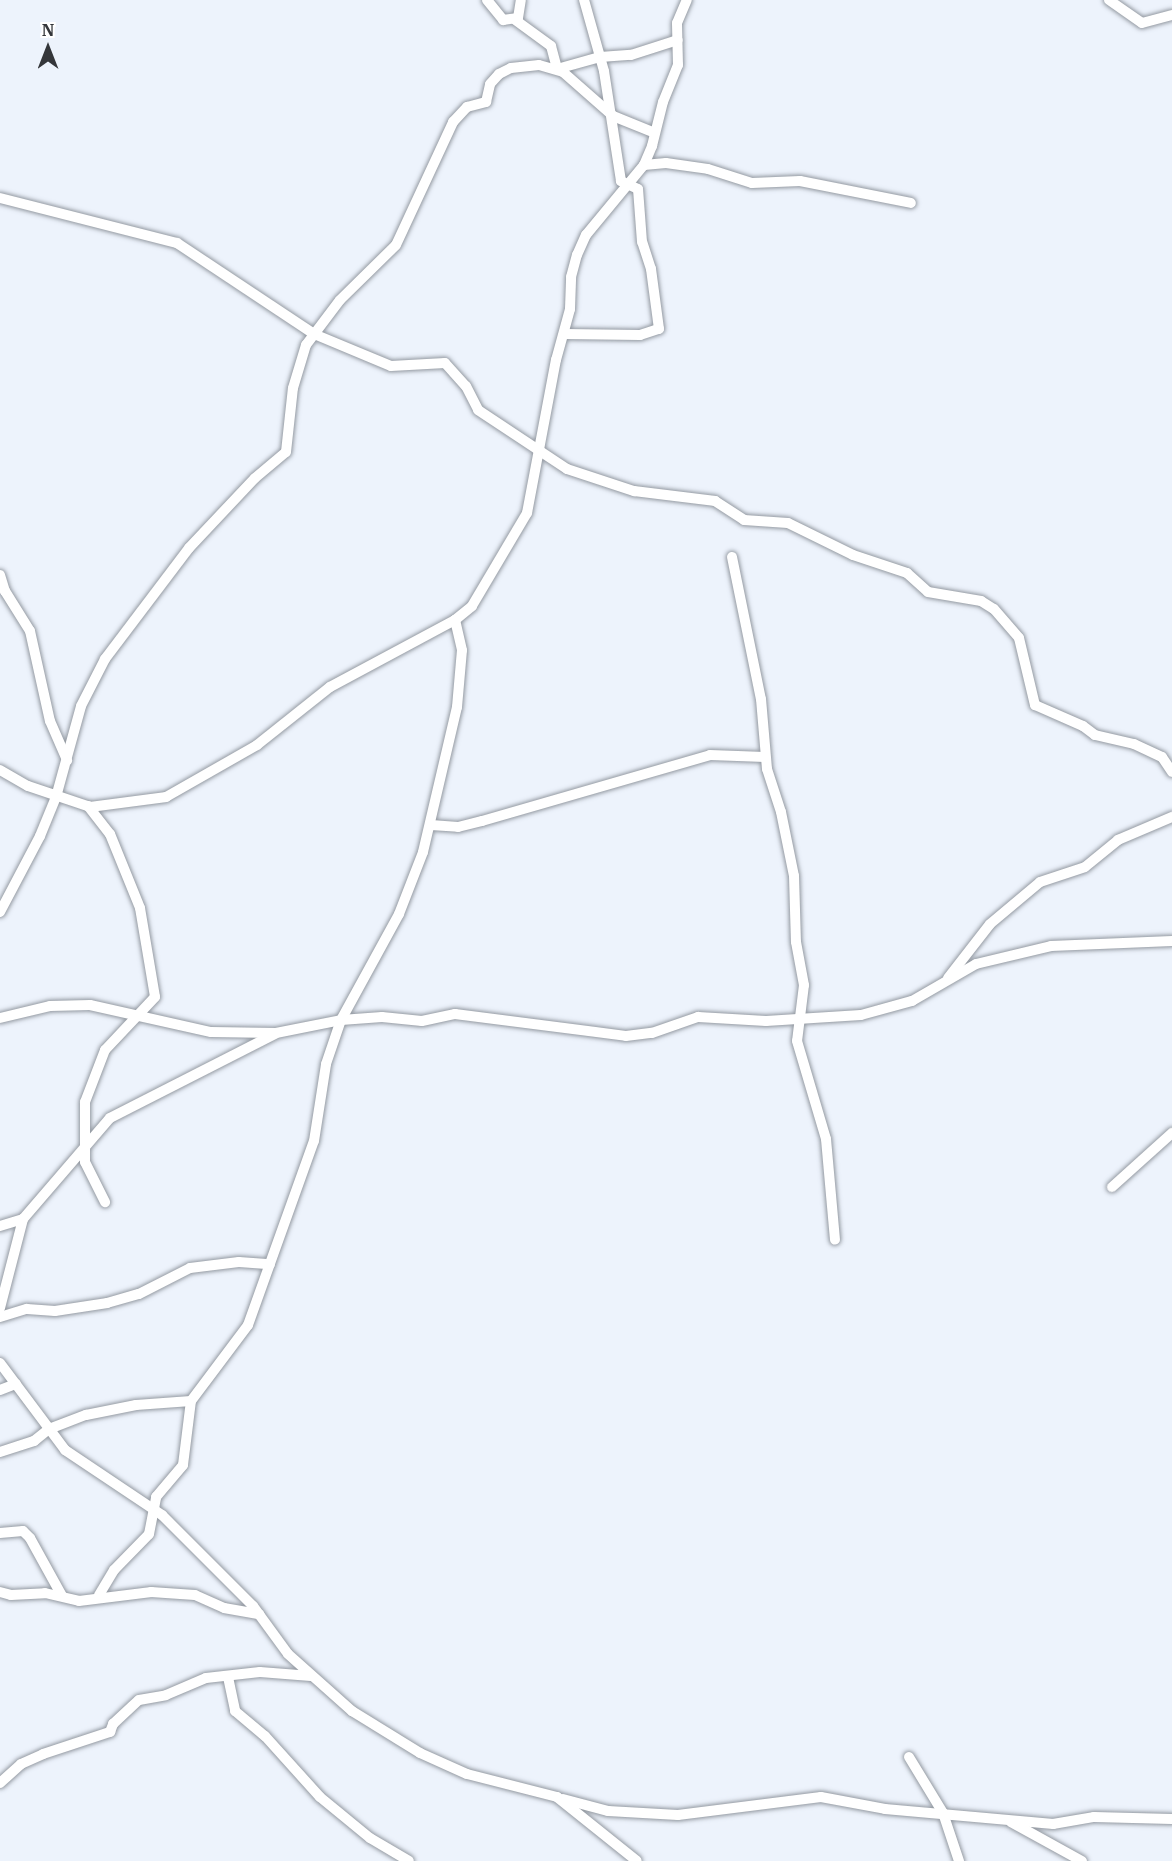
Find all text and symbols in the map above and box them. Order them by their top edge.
north arrow [18,18,78,78]
text: N [42,20,54,40]

